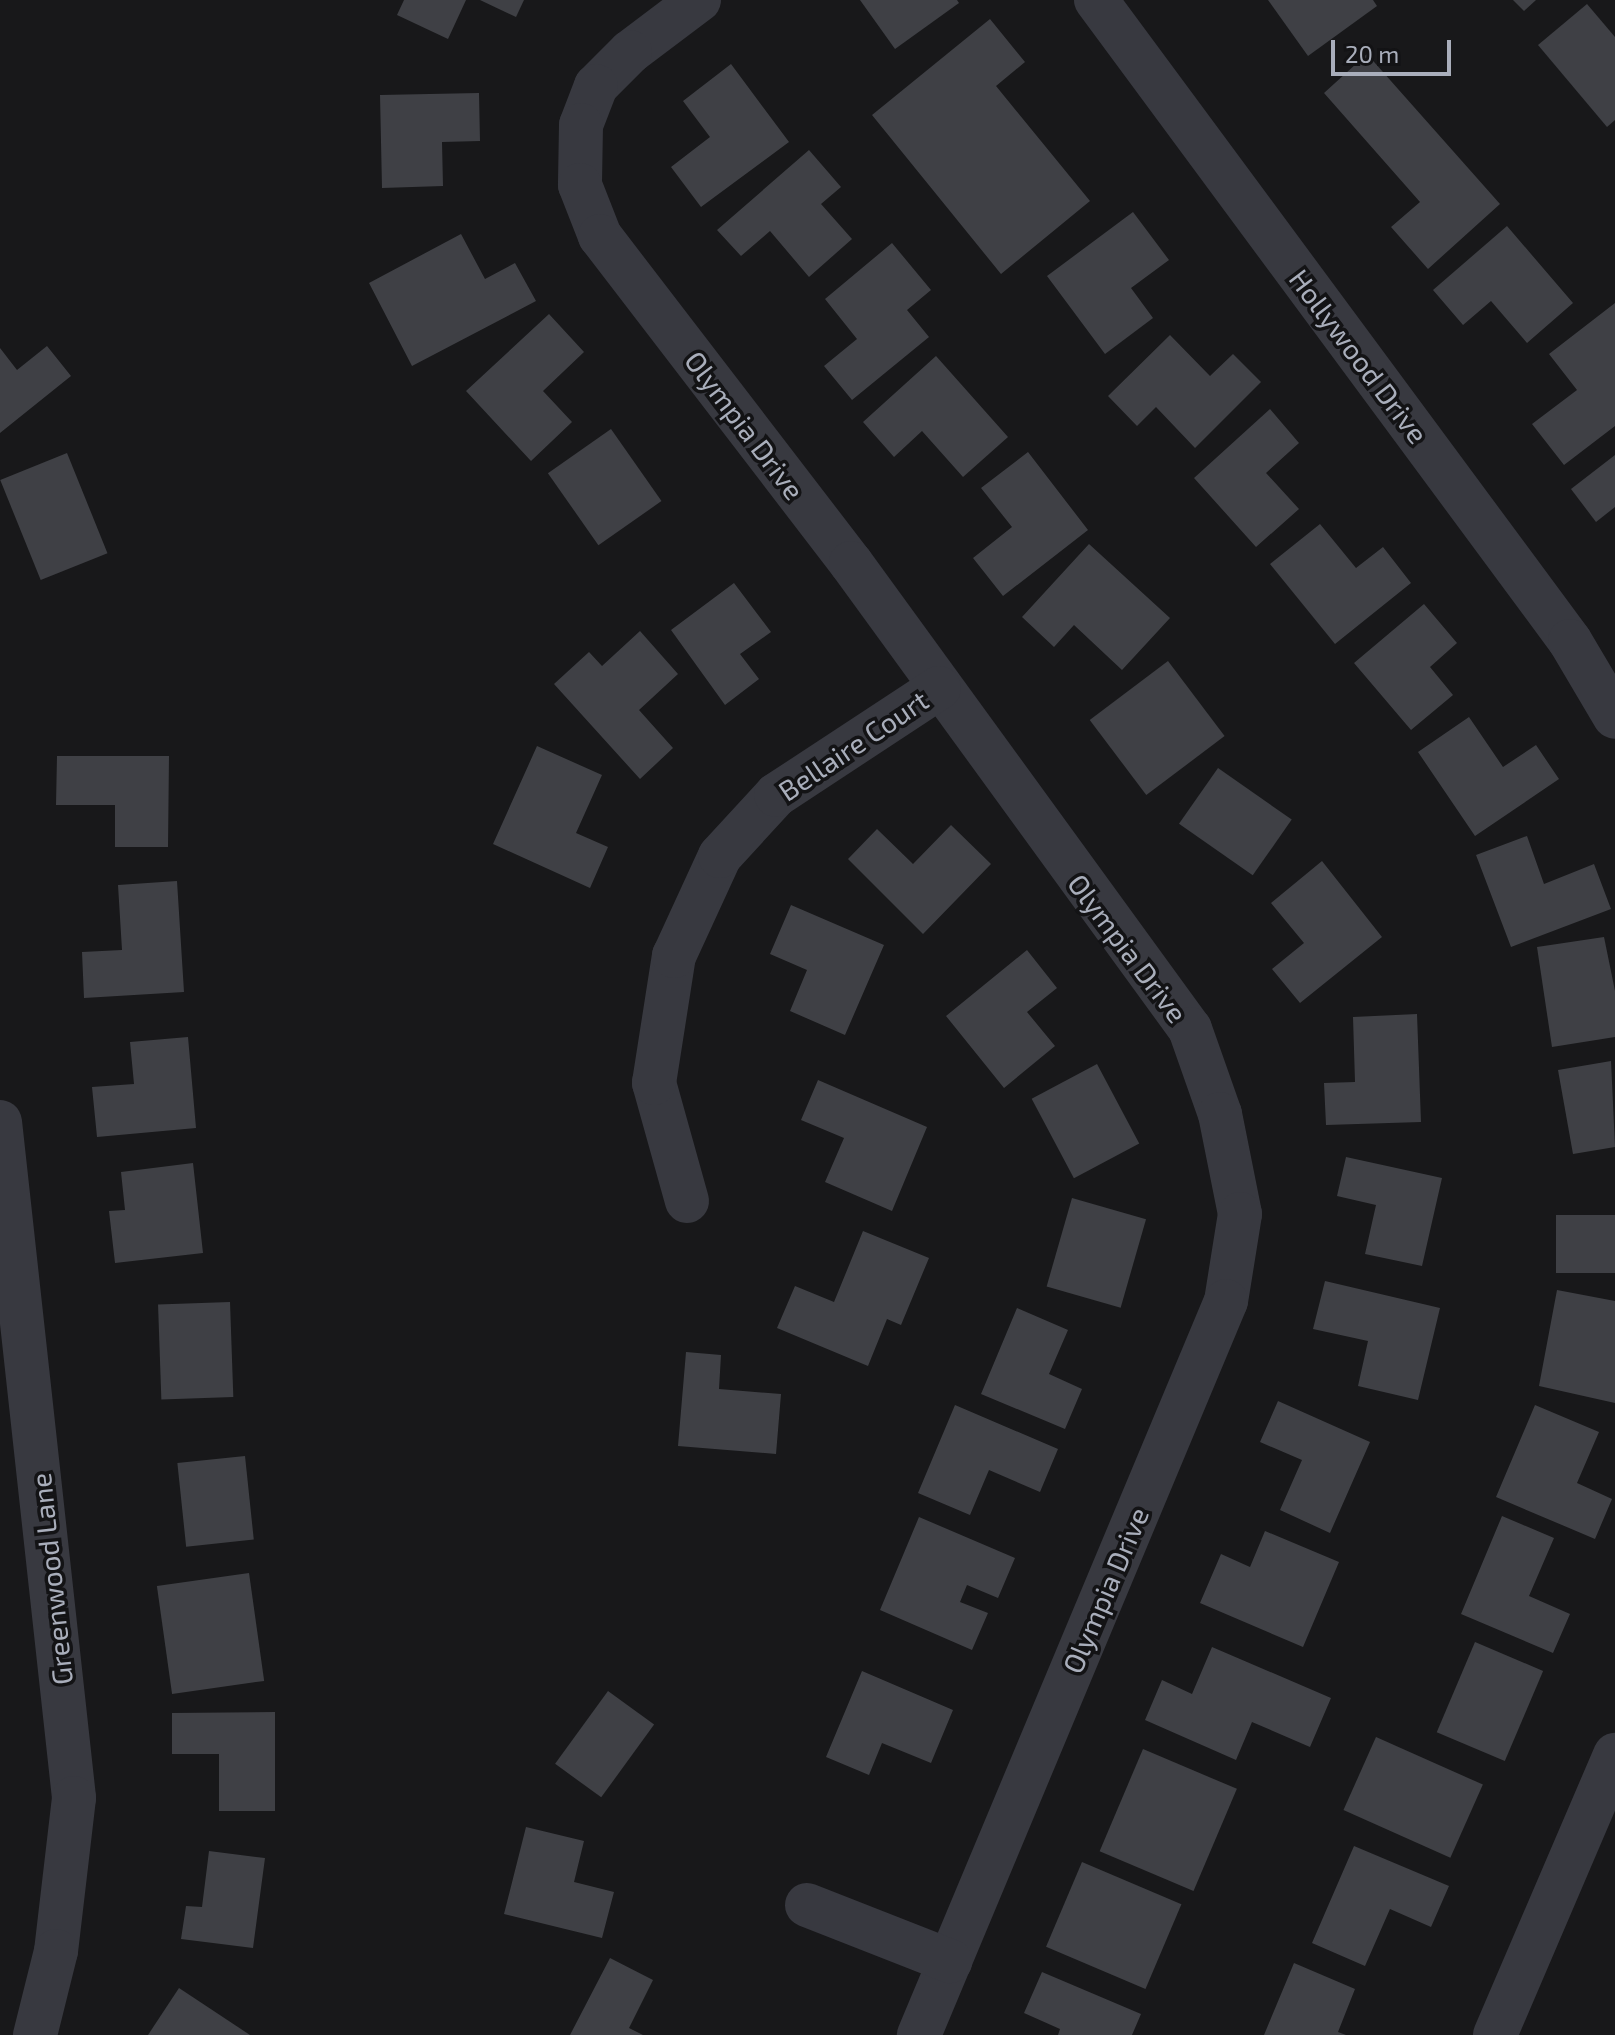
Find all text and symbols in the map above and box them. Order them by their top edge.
scale bar [1335,24,1455,74]
text: 20 m [1345,39,1399,68]
street label: Hollywood Drive [1283,262,1435,450]
street label: Olympia Drive [678,344,812,506]
street label: Bellaire Court [772,683,934,807]
street label: Olympia Drive [1061,867,1195,1029]
street label: Greenwood Lane [23,1471,79,1687]
street label: Olympia Drive [1055,1502,1155,1678]

